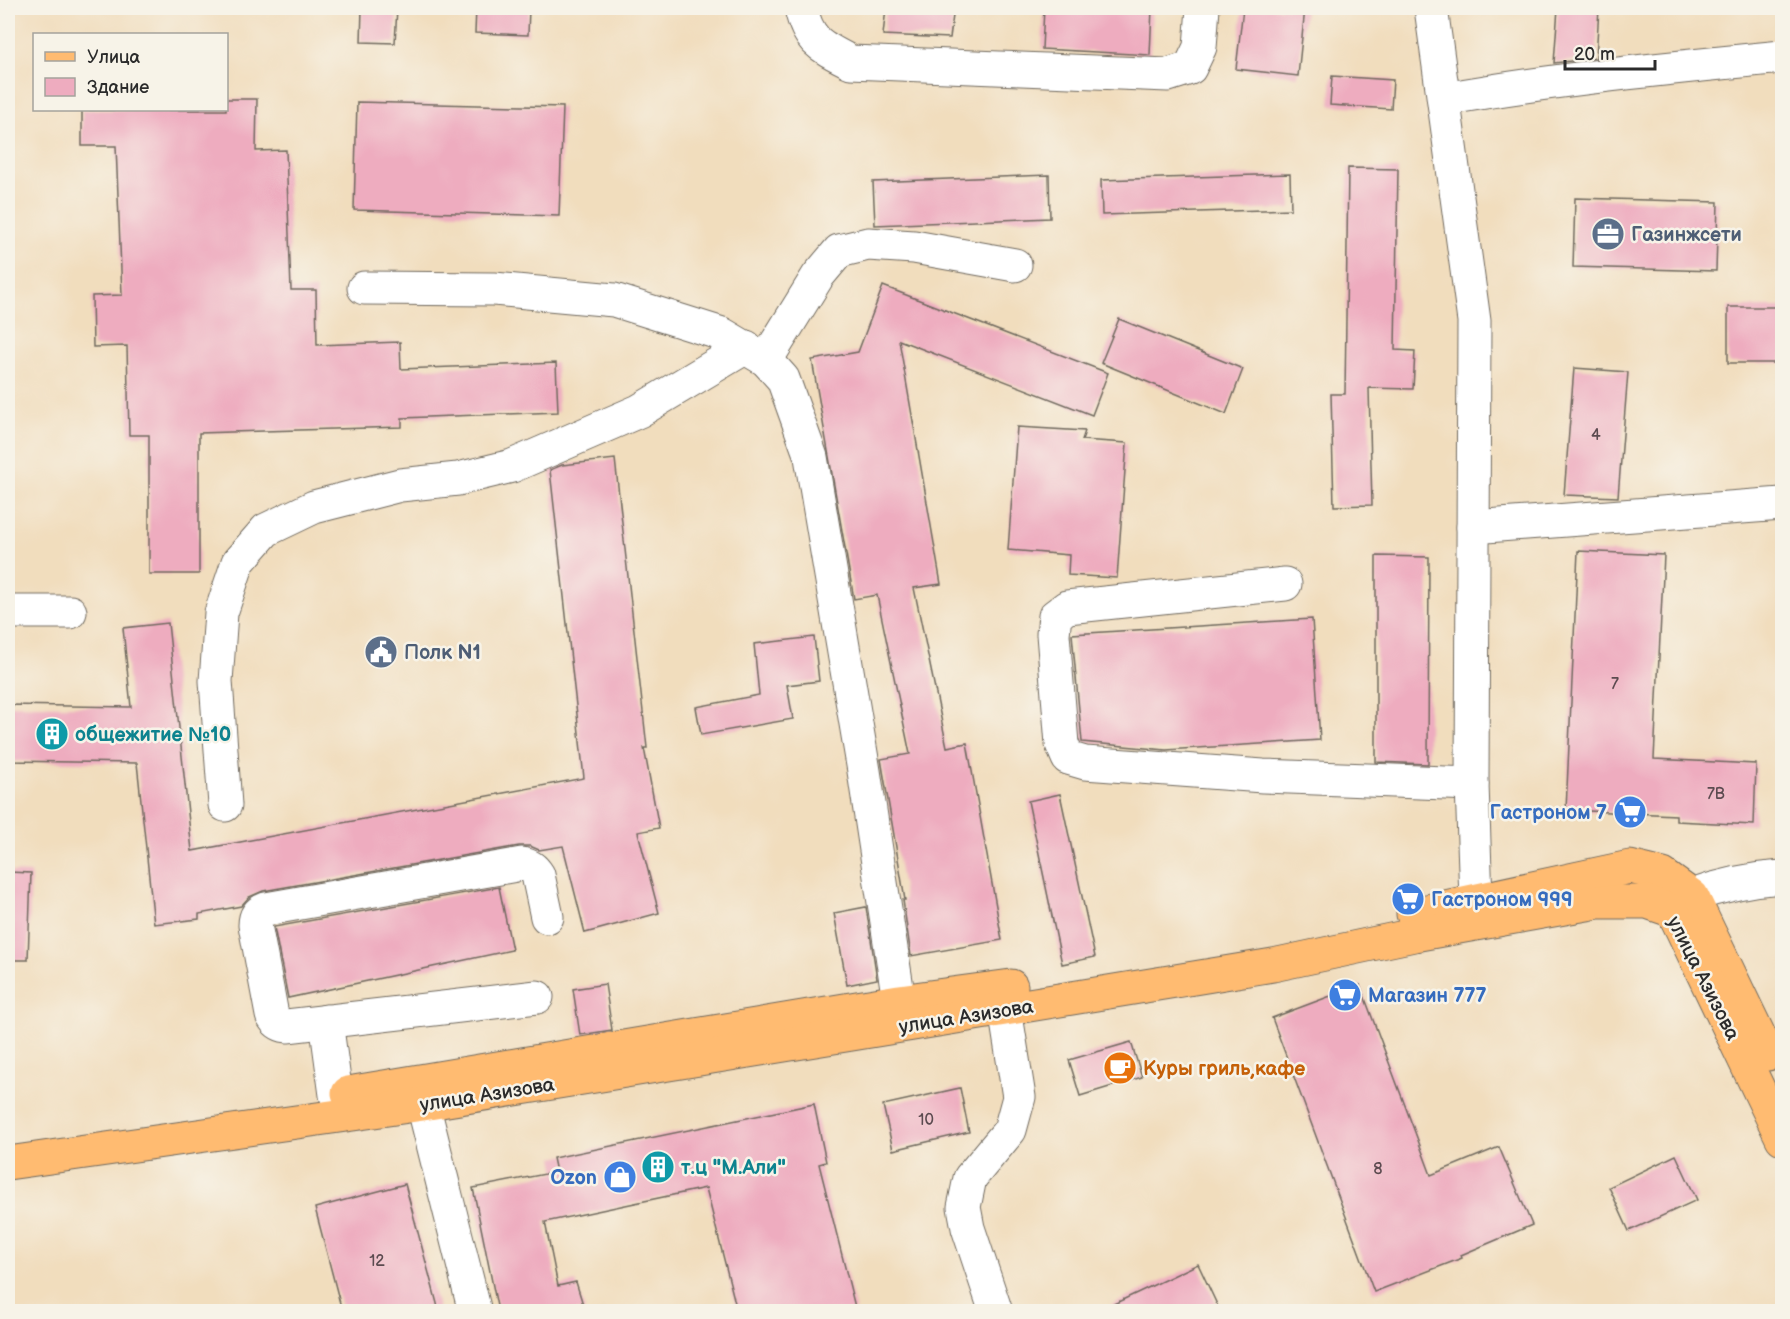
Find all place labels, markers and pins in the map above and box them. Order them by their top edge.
office icon: Газинжсети [1590,216,1626,252]
place label: Газинжсети [1631,223,1742,247]
public building icon: Полк N1 [363,634,399,670]
place label: Полк N1 [404,641,481,665]
building icon: общежитие №10 [34,716,70,752]
place label: общежитие №10 [75,723,231,747]
supermarket icon: Гастроном 7 [1612,794,1648,830]
place label: Гастроном 7 [1490,801,1607,825]
supermarket icon: Гастроном 999 [1390,881,1426,917]
place label: Гастроном 999 [1431,888,1573,912]
supermarket icon: Магазин 777 [1327,977,1363,1013]
place label: Магазин 777 [1368,984,1487,1008]
cafe icon: Куры гриль,кафе [1102,1050,1138,1086]
place label: Куры гриль,кафе [1143,1057,1305,1081]
building icon: т.ц "М.Али" [640,1149,676,1185]
place label: т.ц "М.Али" [681,1156,786,1180]
shop icon: Ozon [602,1159,638,1195]
place label: Ozon [550,1166,597,1190]

